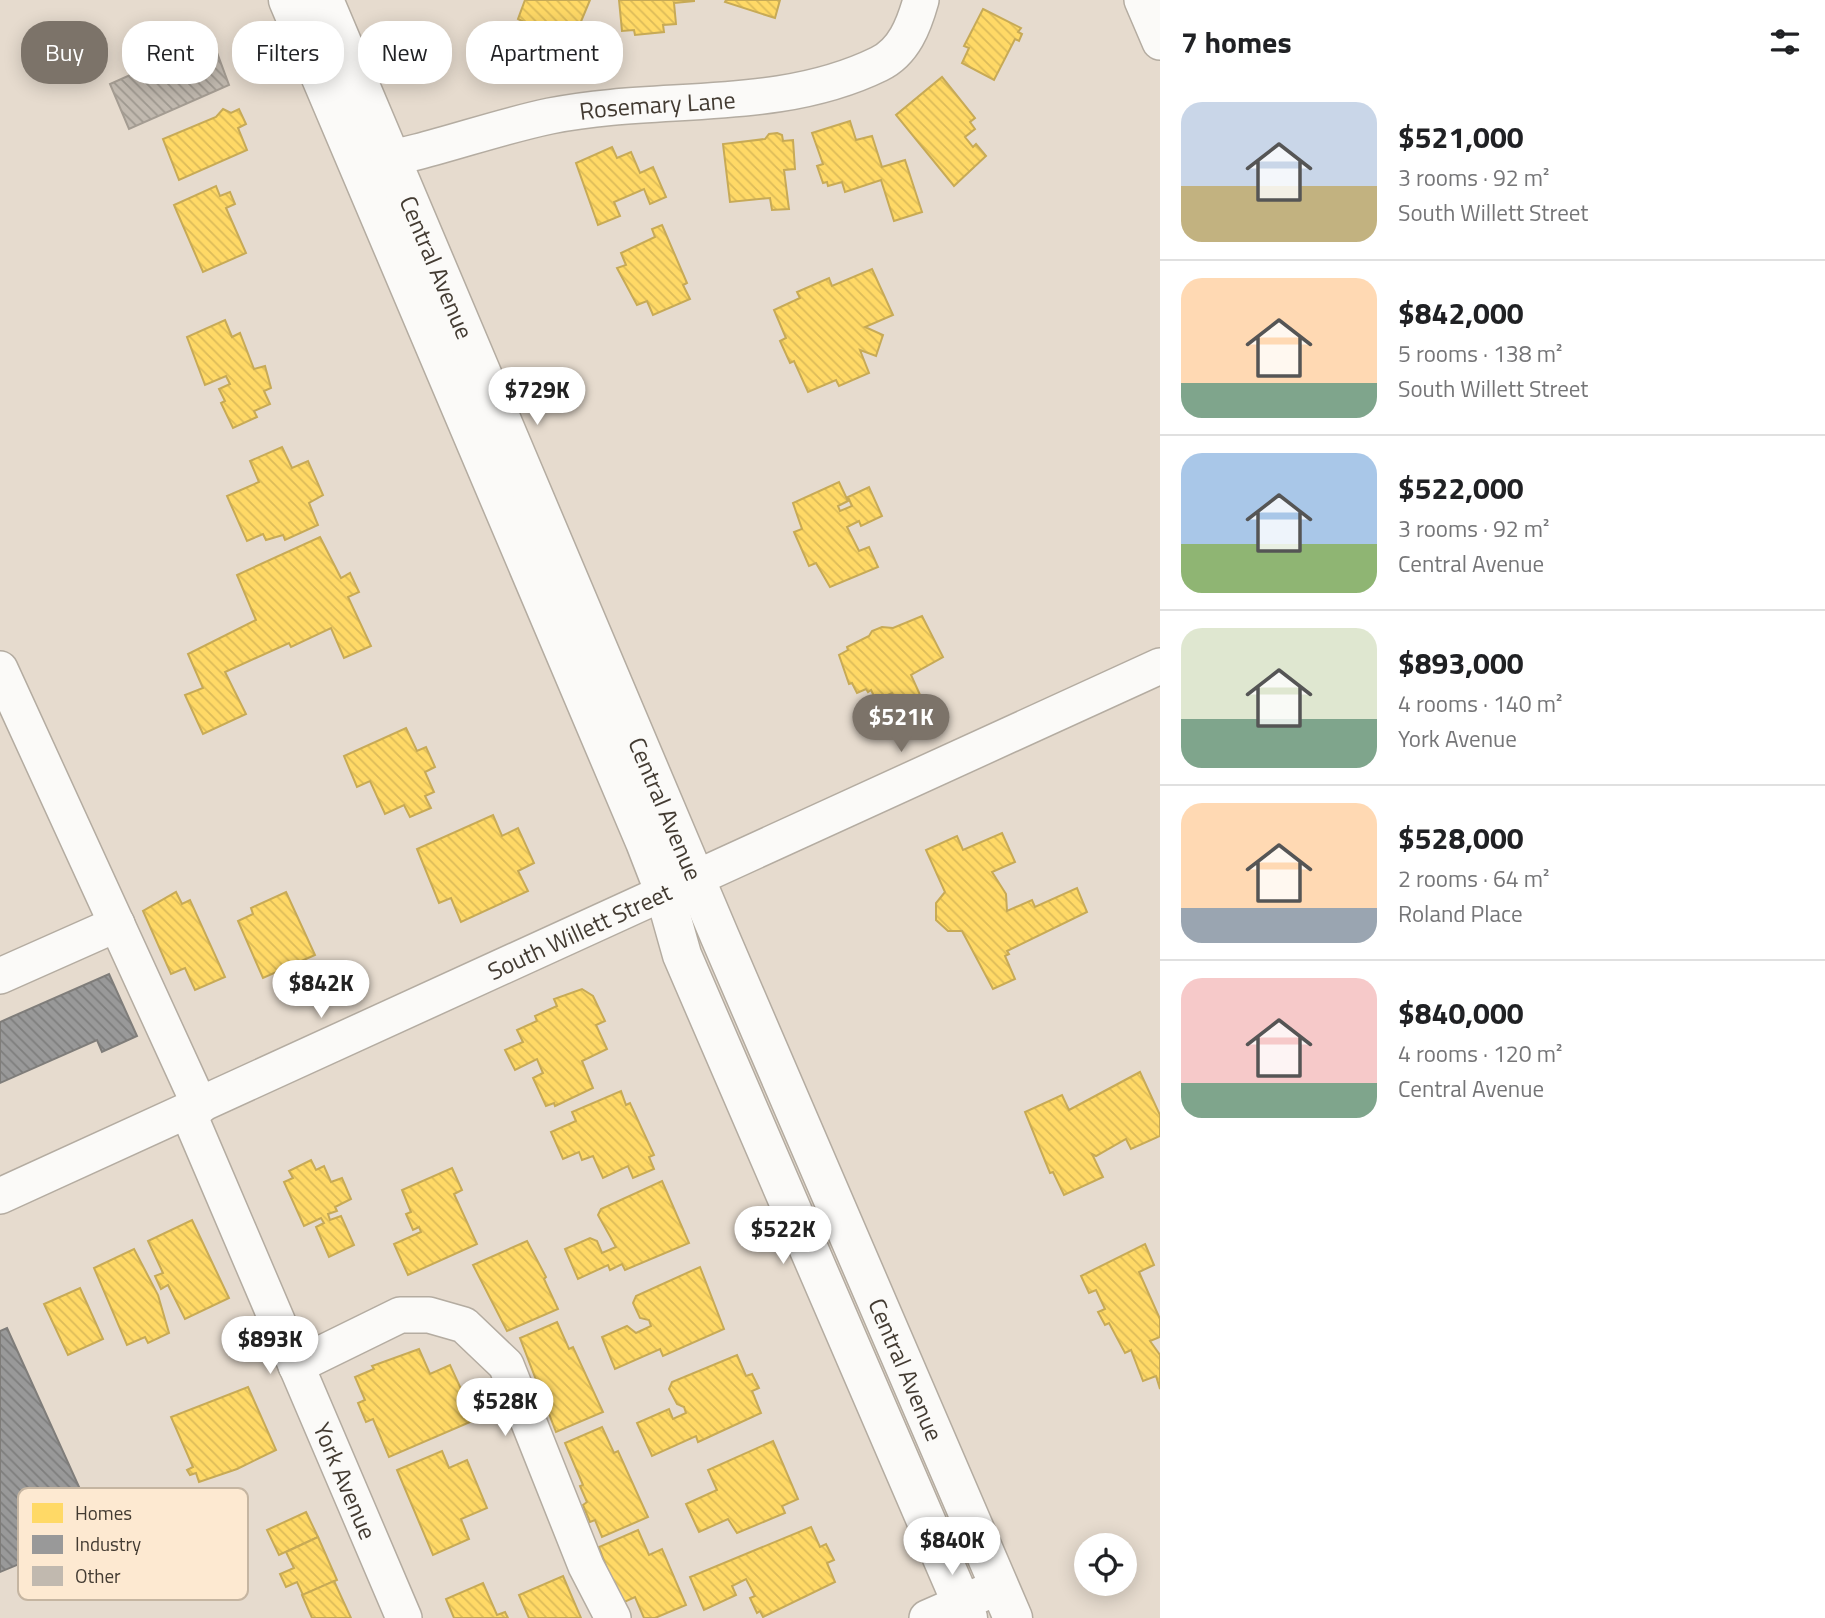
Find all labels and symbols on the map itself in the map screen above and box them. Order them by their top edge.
street label: Rosemary Lane [577,81,737,129]
street label: Central Avenue [391,190,483,344]
pin: $729K [488,368,586,427]
pin: $521K [852,694,950,754]
street label: Central Avenue [620,732,712,886]
street label: South Willett Street [481,873,678,989]
pin: $842K [272,960,370,1020]
pin: $522K [734,1206,832,1266]
street label: Central Avenue [859,1292,953,1447]
pin: $893K [221,1316,319,1376]
pin: $528K [456,1378,554,1438]
street label: York Avenue [305,1417,386,1545]
legend [18,1488,248,1600]
text: Homes [75,1498,132,1527]
pin: $840K [903,1518,1001,1577]
text: Industry [75,1529,141,1558]
text: Other [75,1561,121,1590]

